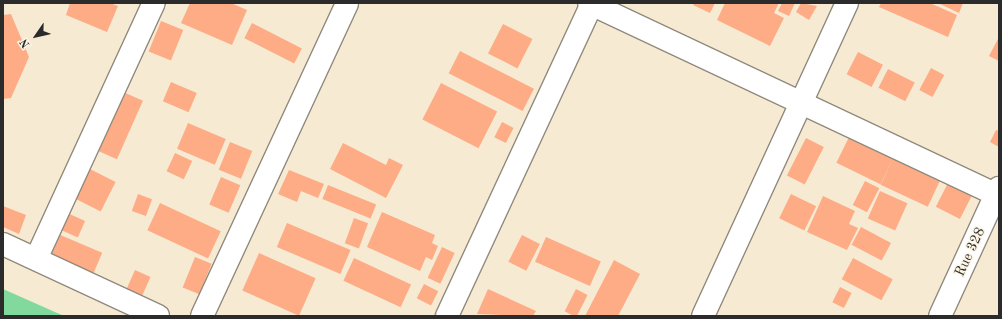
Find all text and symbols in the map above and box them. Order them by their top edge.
north arrow [16,16,56,56]
text: N [19,36,33,50]
street label: Rue 328 [951,225,989,279]

